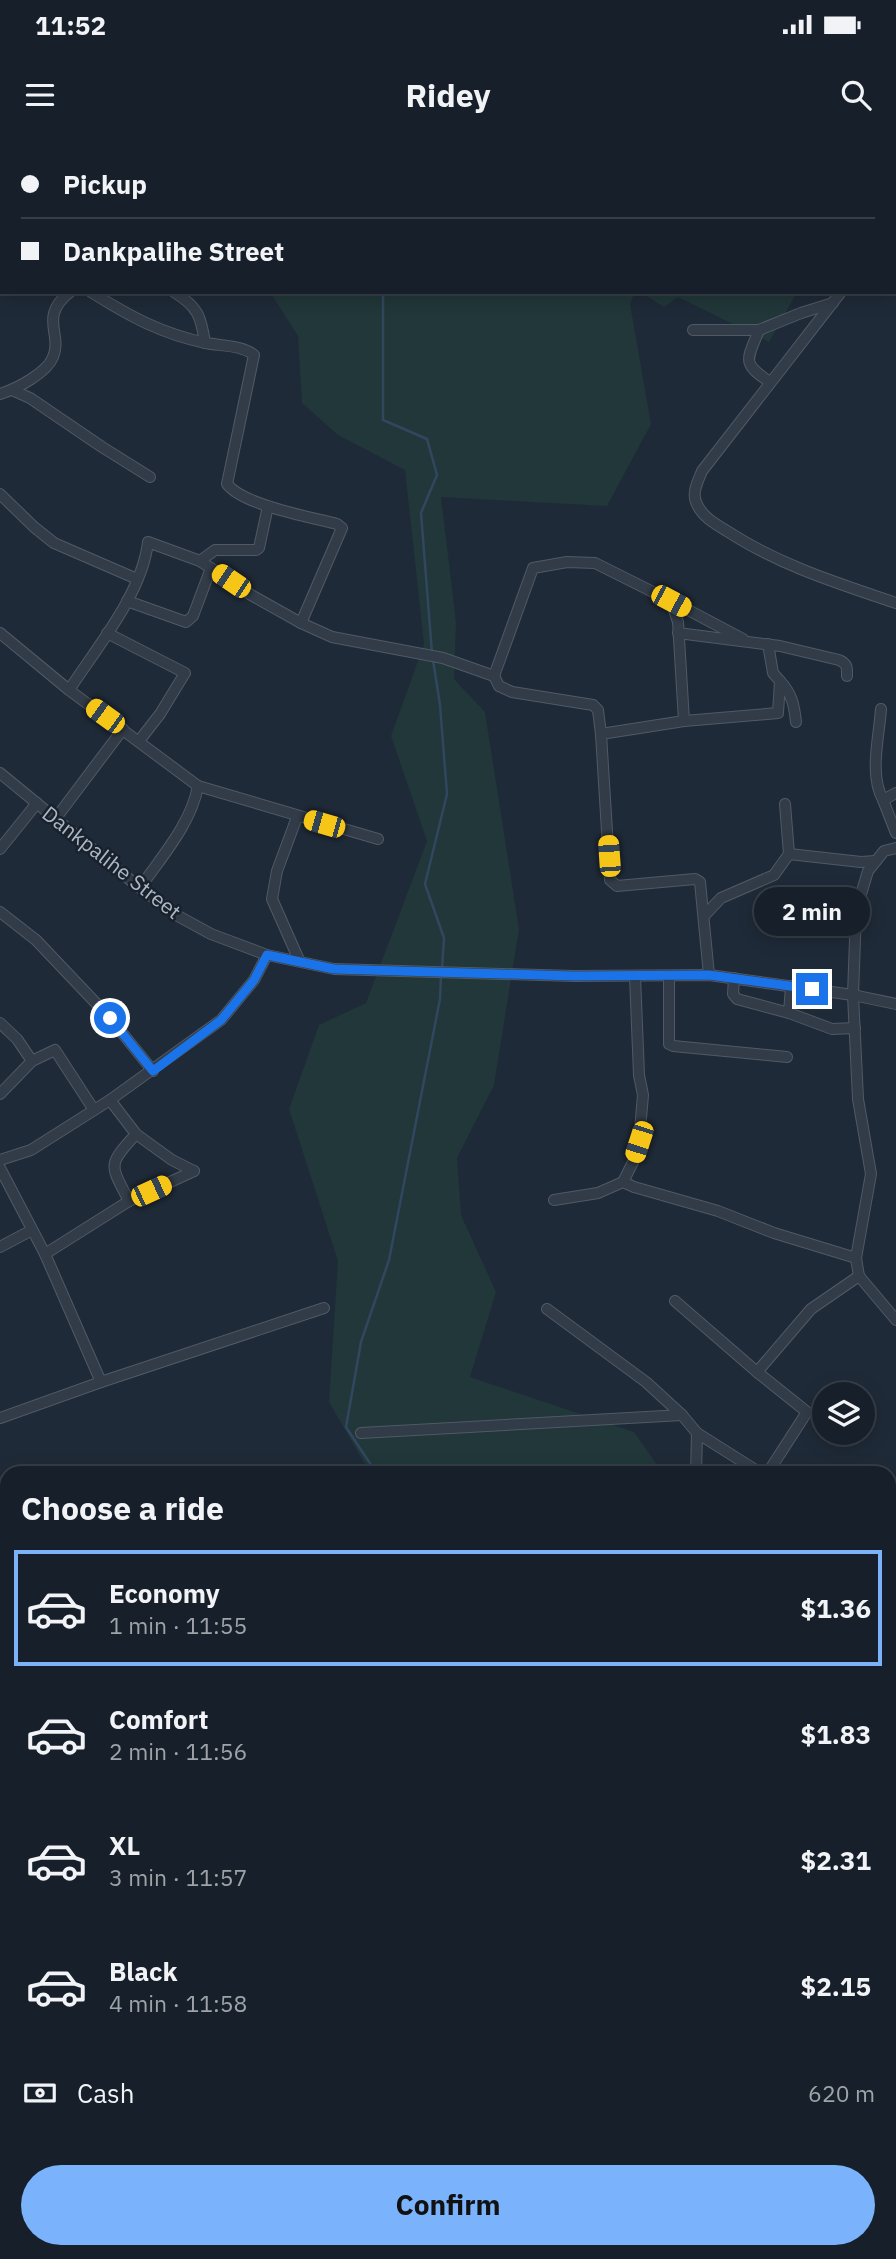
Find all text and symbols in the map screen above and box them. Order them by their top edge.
text: 11:52 [35,8,106,42]
text: Ridey [405,74,491,116]
icon: menu [21,76,59,114]
icon: search [837,76,875,114]
text: Pickup [63,167,147,201]
text: Dankpalihe Street [63,234,284,268]
car [208,561,255,601]
car [648,582,695,620]
car [82,695,129,737]
street label: Dankpalihe Street [37,799,187,925]
car [301,808,348,840]
car [598,834,621,878]
callout: 2 min [754,888,870,936]
text: 2 min [782,896,842,926]
route end [796,973,828,1005]
route start [94,1002,126,1034]
car [623,1119,656,1165]
car [128,1173,175,1209]
map controls [812,1382,875,1445]
button: layers [812,1382,875,1445]
text: Choose a ride [21,1487,224,1529]
text: Economy [109,1576,220,1610]
icon: car [25,1577,88,1640]
text: $1.36 [801,1591,871,1625]
text: 1 min · 11:55 [109,1610,247,1640]
text: Comfort [109,1702,208,1736]
icon: car [25,1703,88,1766]
text: $1.83 [801,1717,871,1751]
text: 2 min · 11:56 [109,1736,247,1766]
text: XL [109,1828,140,1862]
icon: car [25,1829,88,1892]
text: $2.31 [801,1843,871,1877]
text: 3 min · 11:57 [109,1862,247,1892]
text: Black [109,1954,177,1988]
icon: car [25,1955,88,2018]
text: $2.15 [801,1969,871,2003]
text: 4 min · 11:58 [109,1988,247,2018]
icon: cash [21,2074,59,2112]
text: Cash [77,2076,134,2110]
text: 620 m [808,2078,875,2108]
button: Confirm [21,2165,875,2245]

